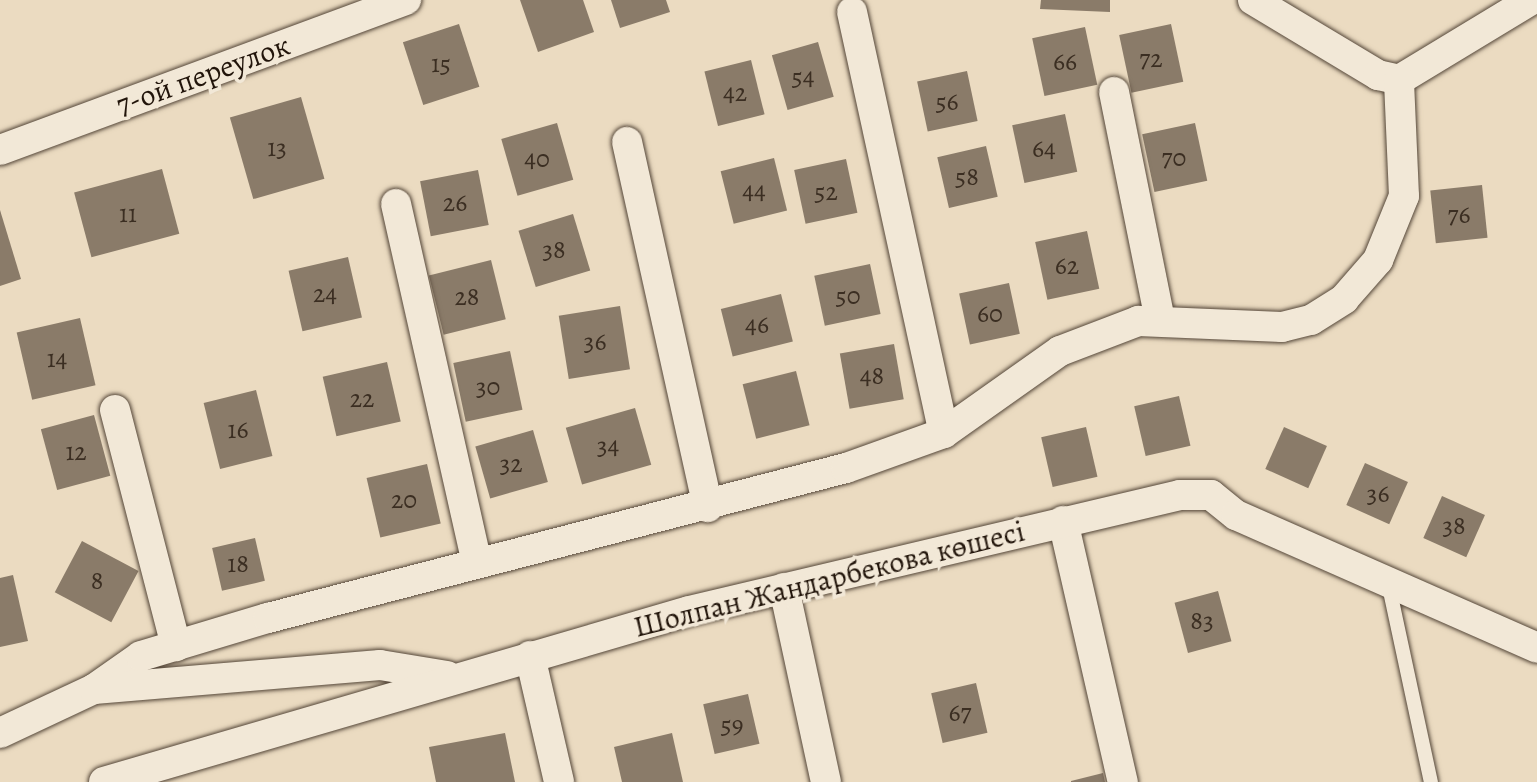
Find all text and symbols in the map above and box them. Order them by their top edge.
street label: 7-ой переулок [111,27,295,123]
house number: 72 [1139,43,1163,75]
house number: 66 [1053,46,1077,78]
house number: 15 [431,48,451,80]
house number: 54 [792,61,814,93]
house number: 42 [723,77,747,109]
house number: 56 [935,86,959,118]
house number: 13 [267,132,287,164]
house number: 64 [1032,133,1056,165]
house number: 70 [1162,142,1186,174]
house number: 40 [524,143,550,175]
house number: 58 [955,161,979,193]
house number: 44 [742,175,766,207]
house number: 52 [814,176,838,208]
house number: 26 [443,187,467,219]
house number: 11 [119,198,137,230]
house number: 76 [1448,199,1470,231]
house number: 38 [542,234,566,266]
house number: 62 [1055,250,1079,282]
house number: 24 [313,278,337,310]
house number: 50 [835,280,861,312]
house number: 28 [455,281,479,313]
house number: 60 [977,298,1003,330]
house number: 46 [745,309,769,341]
house number: 36 [584,326,606,358]
house number: 14 [47,343,67,375]
house number: 48 [860,360,884,392]
house number: 30 [476,371,500,403]
house number: 22 [350,383,374,415]
house number: 16 [228,414,248,446]
house number: 34 [597,430,619,462]
house number: 12 [65,436,87,468]
house number: 32 [499,448,523,480]
house number: 36 [1367,478,1389,510]
house number: 20 [391,484,417,516]
house number: 38 [1442,510,1466,542]
street label: Шолпан Жандарбекова көшесі [630,513,1028,645]
house number: 18 [227,548,249,580]
house number: 8 [91,565,103,597]
house number: 83 [1190,605,1214,637]
house number: 67 [949,697,971,729]
house number: 59 [720,709,744,741]

